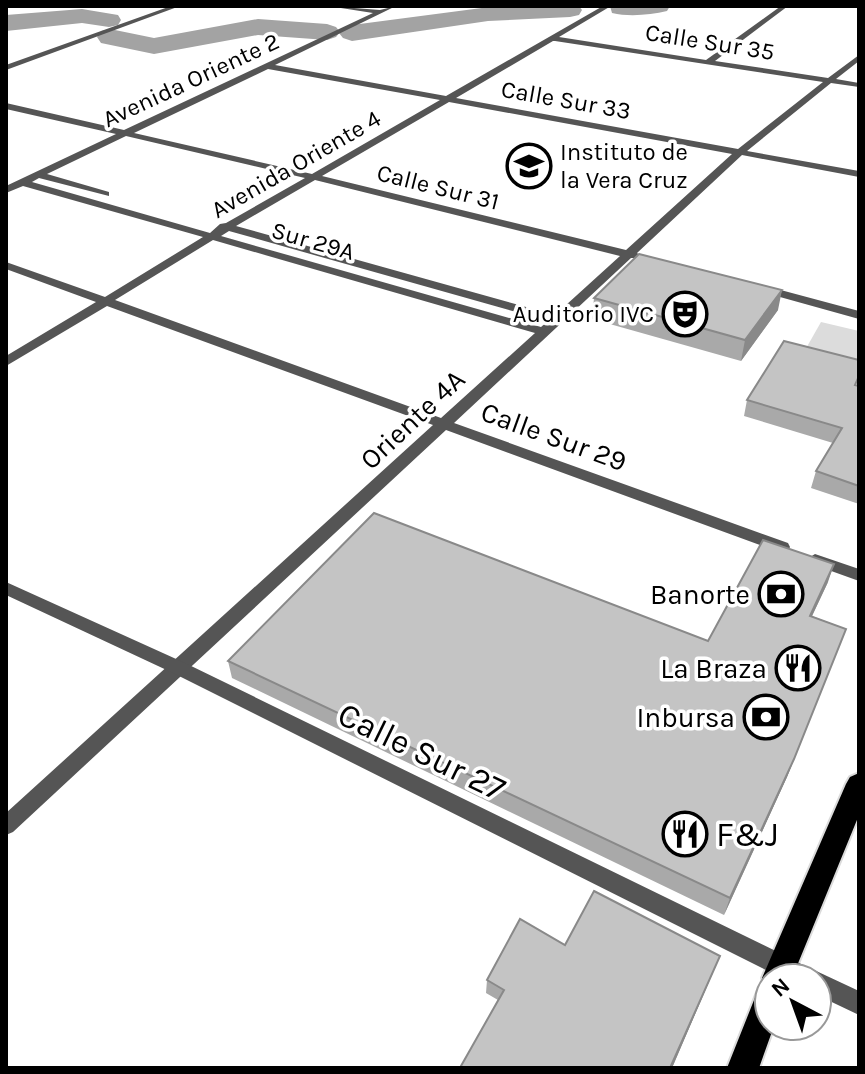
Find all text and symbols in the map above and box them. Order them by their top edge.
street label: Calle Sur 35 [643,18,777,66]
street label: Avenida Oriente 2 [98,27,284,133]
street label: Calle Sur 33 [499,75,633,125]
street label: Avenida Oriente 4 [206,104,386,224]
place label: Instituto de la Vera Cruz [560,138,688,194]
school or university icon: Instituto de la Vera Cruz [505,142,553,190]
street label: Calle Sur 31 [374,158,502,216]
street label: Sur 29A [268,216,358,266]
theatre icon: Auditorio IVC [661,290,709,338]
place label: Auditorio IVC [513,300,654,328]
street label: Oriente 4A [353,363,472,476]
street label: Calle Sur 29 [477,395,631,478]
bank icon: Banorte [757,570,805,618]
place label: Banorte [650,578,750,611]
restaurant icon: La Braza [774,644,822,692]
place label: La Braza [660,652,767,685]
bank icon: Inbursa [742,693,790,741]
street label: Calle Sur 27 [331,694,512,810]
place label: Inbursa [636,701,735,734]
restaurant icon: F&J [661,810,709,858]
place label: F&J [716,815,779,855]
north arrow [753,962,833,1042]
text: N [766,973,795,1003]

